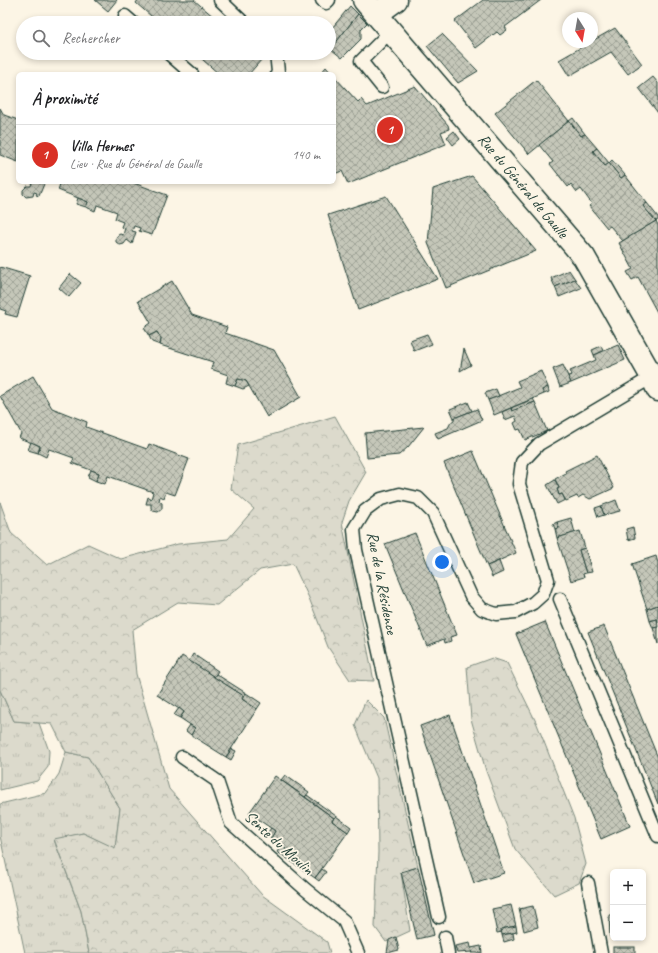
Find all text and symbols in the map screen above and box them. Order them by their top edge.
north arrow [562,12,598,48]
search box [16,16,336,60]
icon: search [30,27,52,49]
text: Rechercher [62,29,120,48]
text: À proximité [32,88,97,109]
pin: 1 [377,115,403,145]
street label: Rue du Général de Gaulle [473,130,574,244]
text: Villa Hermes [70,137,133,156]
text: 1 [42,147,48,163]
text: 140 m [292,147,320,163]
text: Lieu · Rue du Général de Gaulle [70,156,202,172]
street label: Rue de la Résidence [362,530,402,638]
your location [432,552,452,572]
street label: Sente du Moulin [240,807,318,880]
map controls [610,869,646,941]
button: + [610,869,646,905]
button: − [610,905,646,941]

